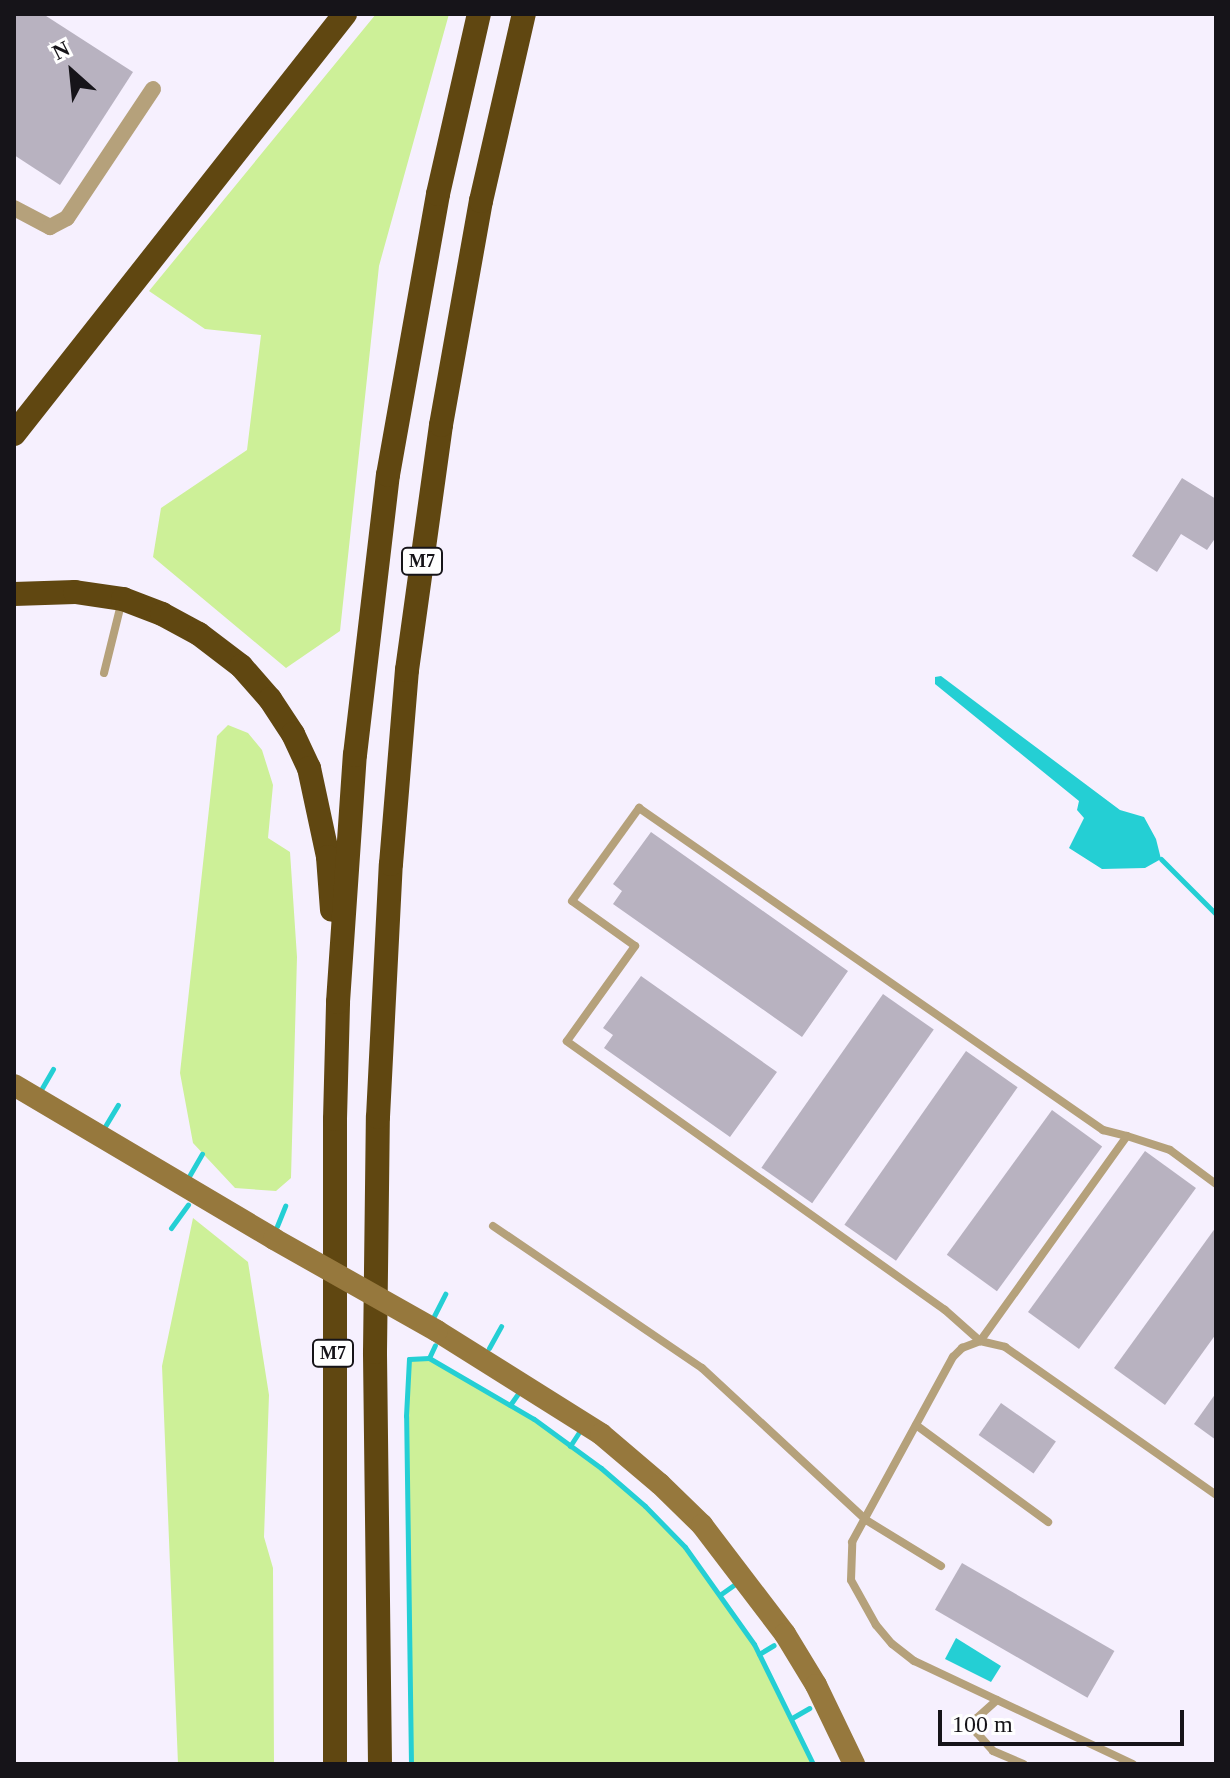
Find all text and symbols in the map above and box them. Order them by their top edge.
north arrow [32,32,112,112]
text: N [48,35,74,65]
road number: M7 [400,547,444,575]
road number: M7 [311,1339,355,1367]
scale bar [942,1694,1188,1744]
text: 100 m [952,1711,1013,1737]

